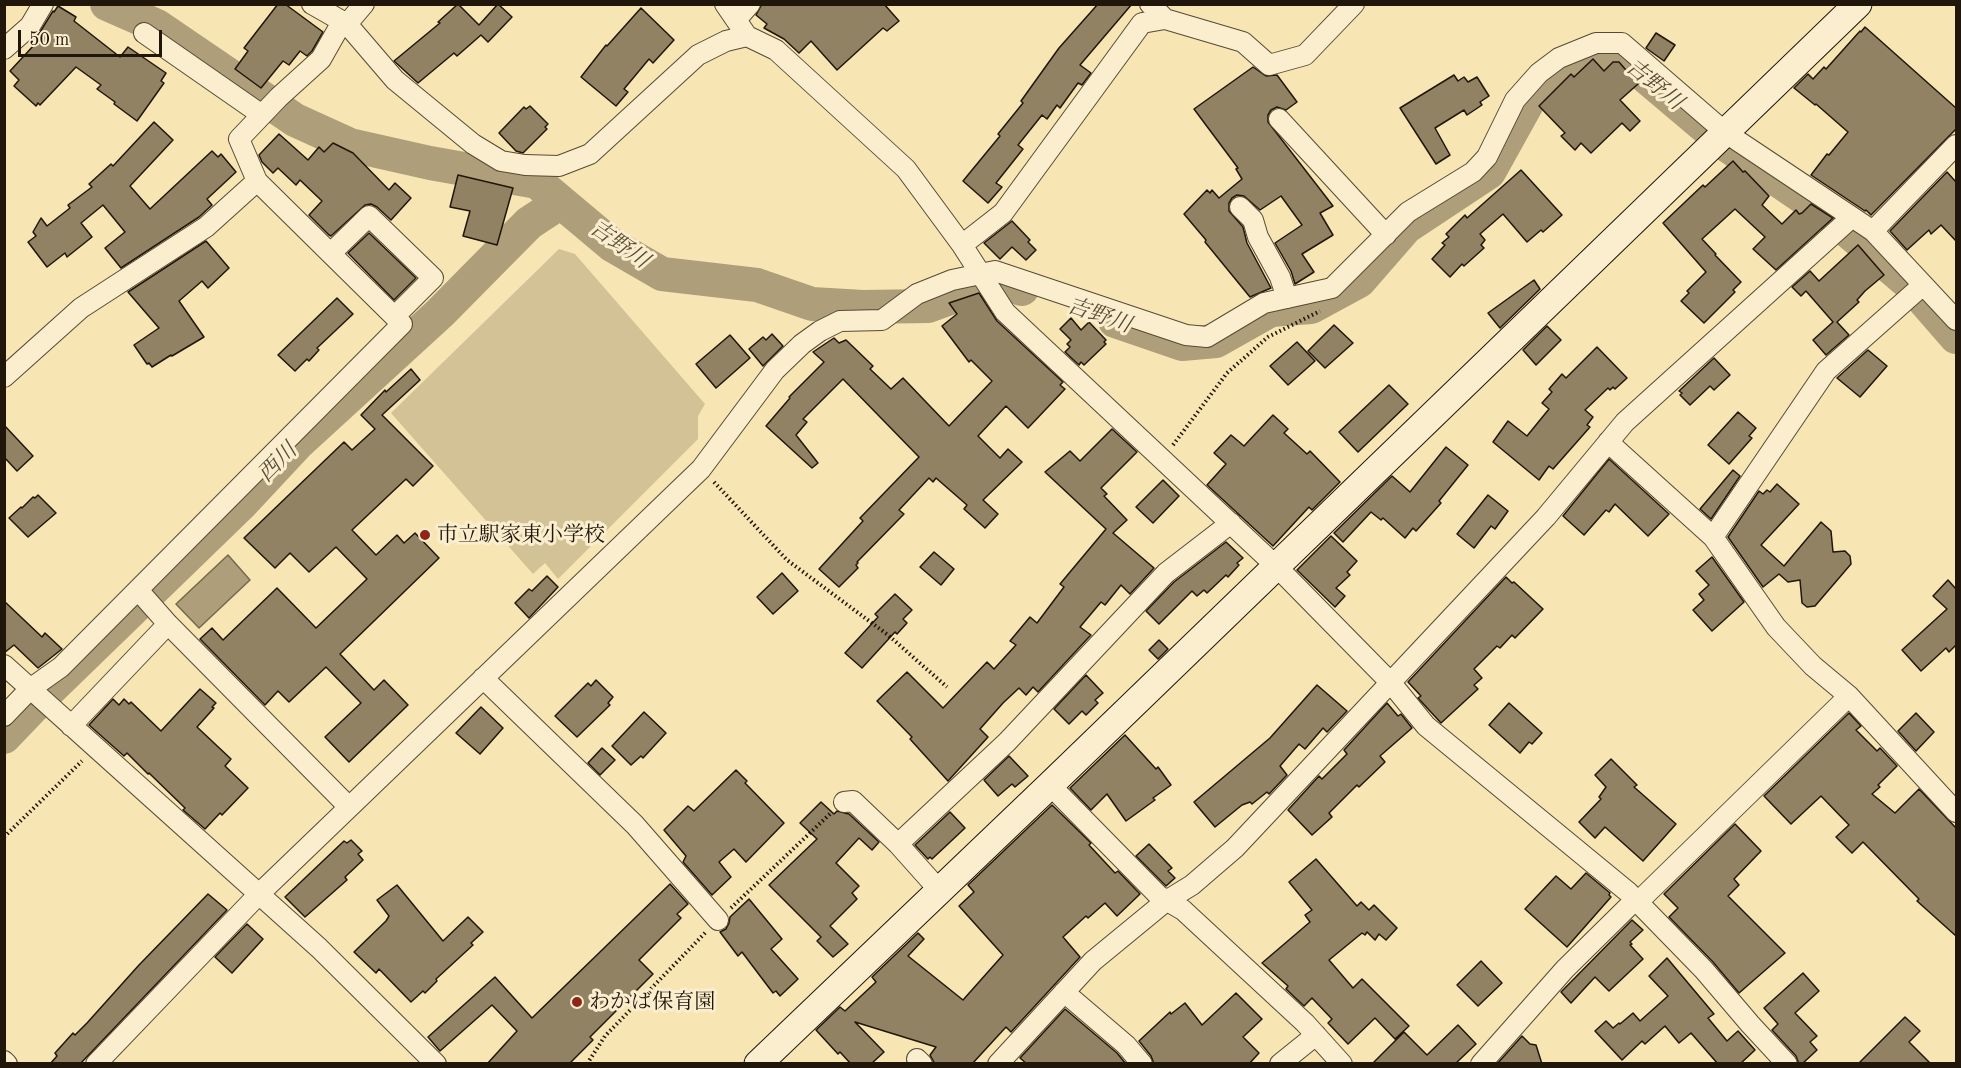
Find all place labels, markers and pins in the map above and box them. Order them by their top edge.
place label: 市立駅家東小学校 [437,522,605,548]
marker: 市立駅家東小学校 [418,528,432,542]
place label: わかば保育園 [589,989,715,1015]
marker: わかば保育園 [570,995,584,1009]

